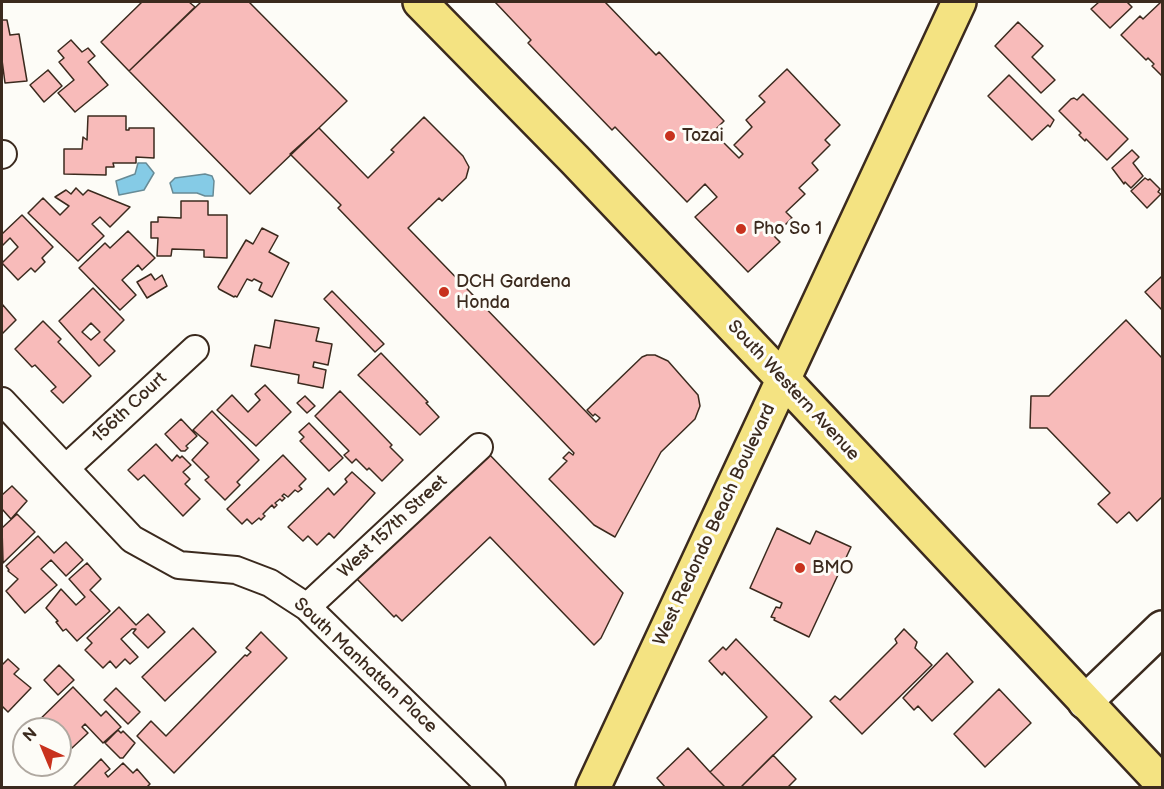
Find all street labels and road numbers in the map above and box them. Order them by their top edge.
street label: South Western Avenue [722,316,864,466]
street label: 156th Court [88,368,172,448]
street label: West Redondo Beach Boulevard [649,401,781,649]
street label: West 157th Street [334,471,452,583]
street label: South Manhattan Place [289,594,441,738]

